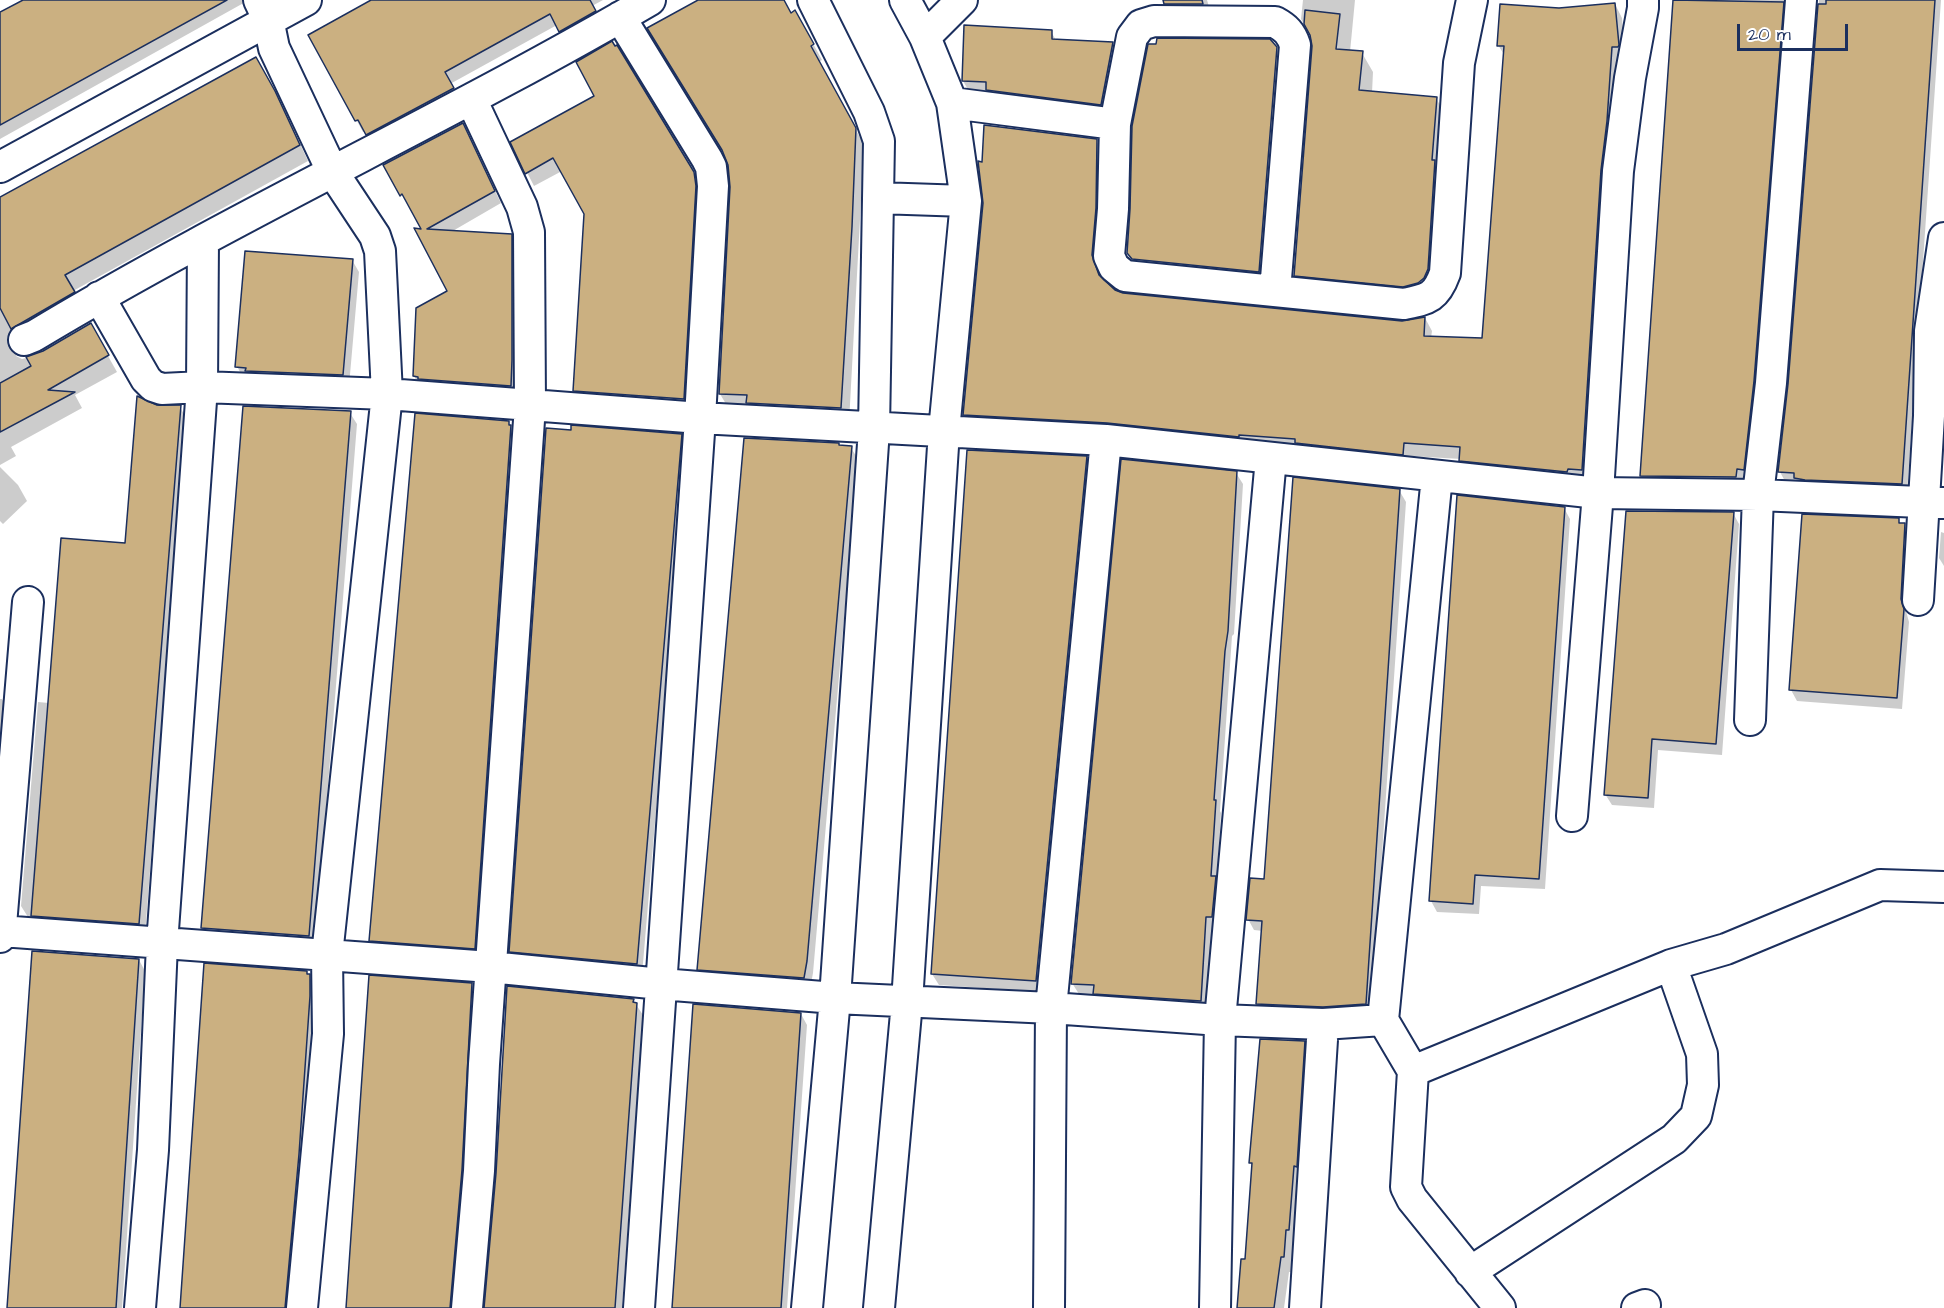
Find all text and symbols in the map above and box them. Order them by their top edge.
scale bar [1740,12,1851,50]
text: 20 m [1748,22,1791,47]

